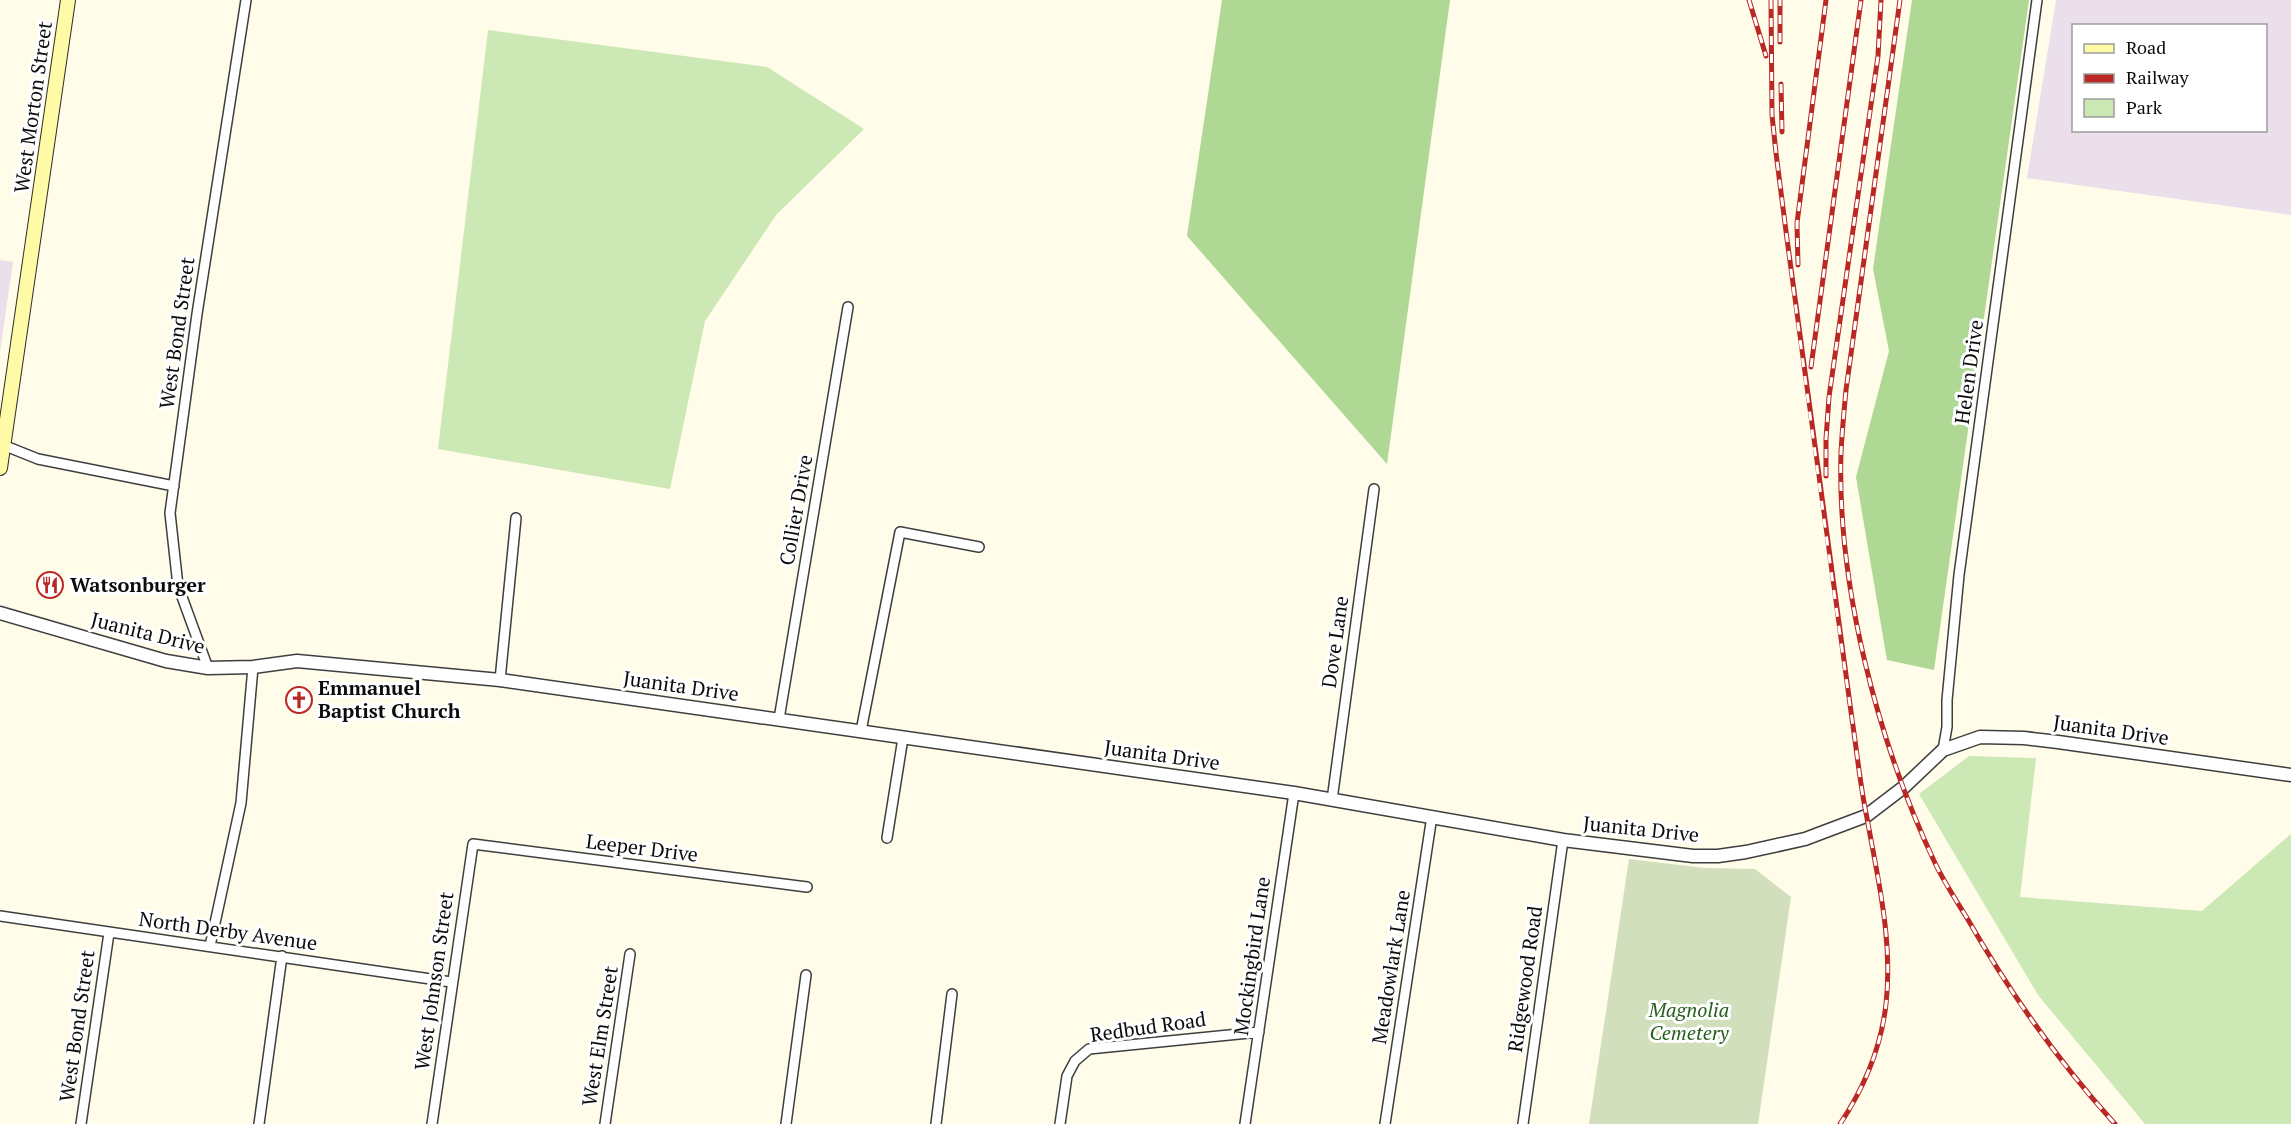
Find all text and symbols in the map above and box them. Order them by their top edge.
street label: West Morton Street [7,19,58,194]
legend [2072,24,2267,132]
text: Road [2126,35,2166,59]
text: Railway [2126,65,2190,89]
text: Park [2126,95,2163,119]
street label: West Bond Street [152,255,201,411]
street label: Helen Drive [1948,318,1989,426]
street label: Collier Drive [773,453,819,567]
restaurant icon: Watsonburger [35,570,65,600]
place label: Watsonburger [70,571,206,598]
street label: Dove Lane [1315,594,1354,690]
street label: Juanita Drive [88,605,208,660]
street label: Juanita Drive [622,664,741,707]
place label: Emmanuel Baptist Church [318,674,461,724]
church icon: Emmanuel Baptist Church [284,685,314,715]
street label: Juanita Drive [2052,708,2171,751]
street label: Juanita Drive [1103,733,1222,776]
street label: Juanita Drive [1582,809,1700,848]
street label: Leeper Drive [584,827,700,868]
street label: Mockingbird Lane [1227,875,1276,1037]
street label: Meadowlark Lane [1365,888,1416,1046]
street label: West Johnson Street [408,890,459,1072]
street label: Ridgewood Road [1501,904,1548,1054]
street label: North Derby Avenue [137,905,319,956]
street label: West Bond Street [52,948,101,1104]
street label: West Elm Street [575,963,624,1108]
park label: Magnolia Cemetery [1648,996,1729,1046]
street label: Redbud Road [1088,1005,1207,1048]

